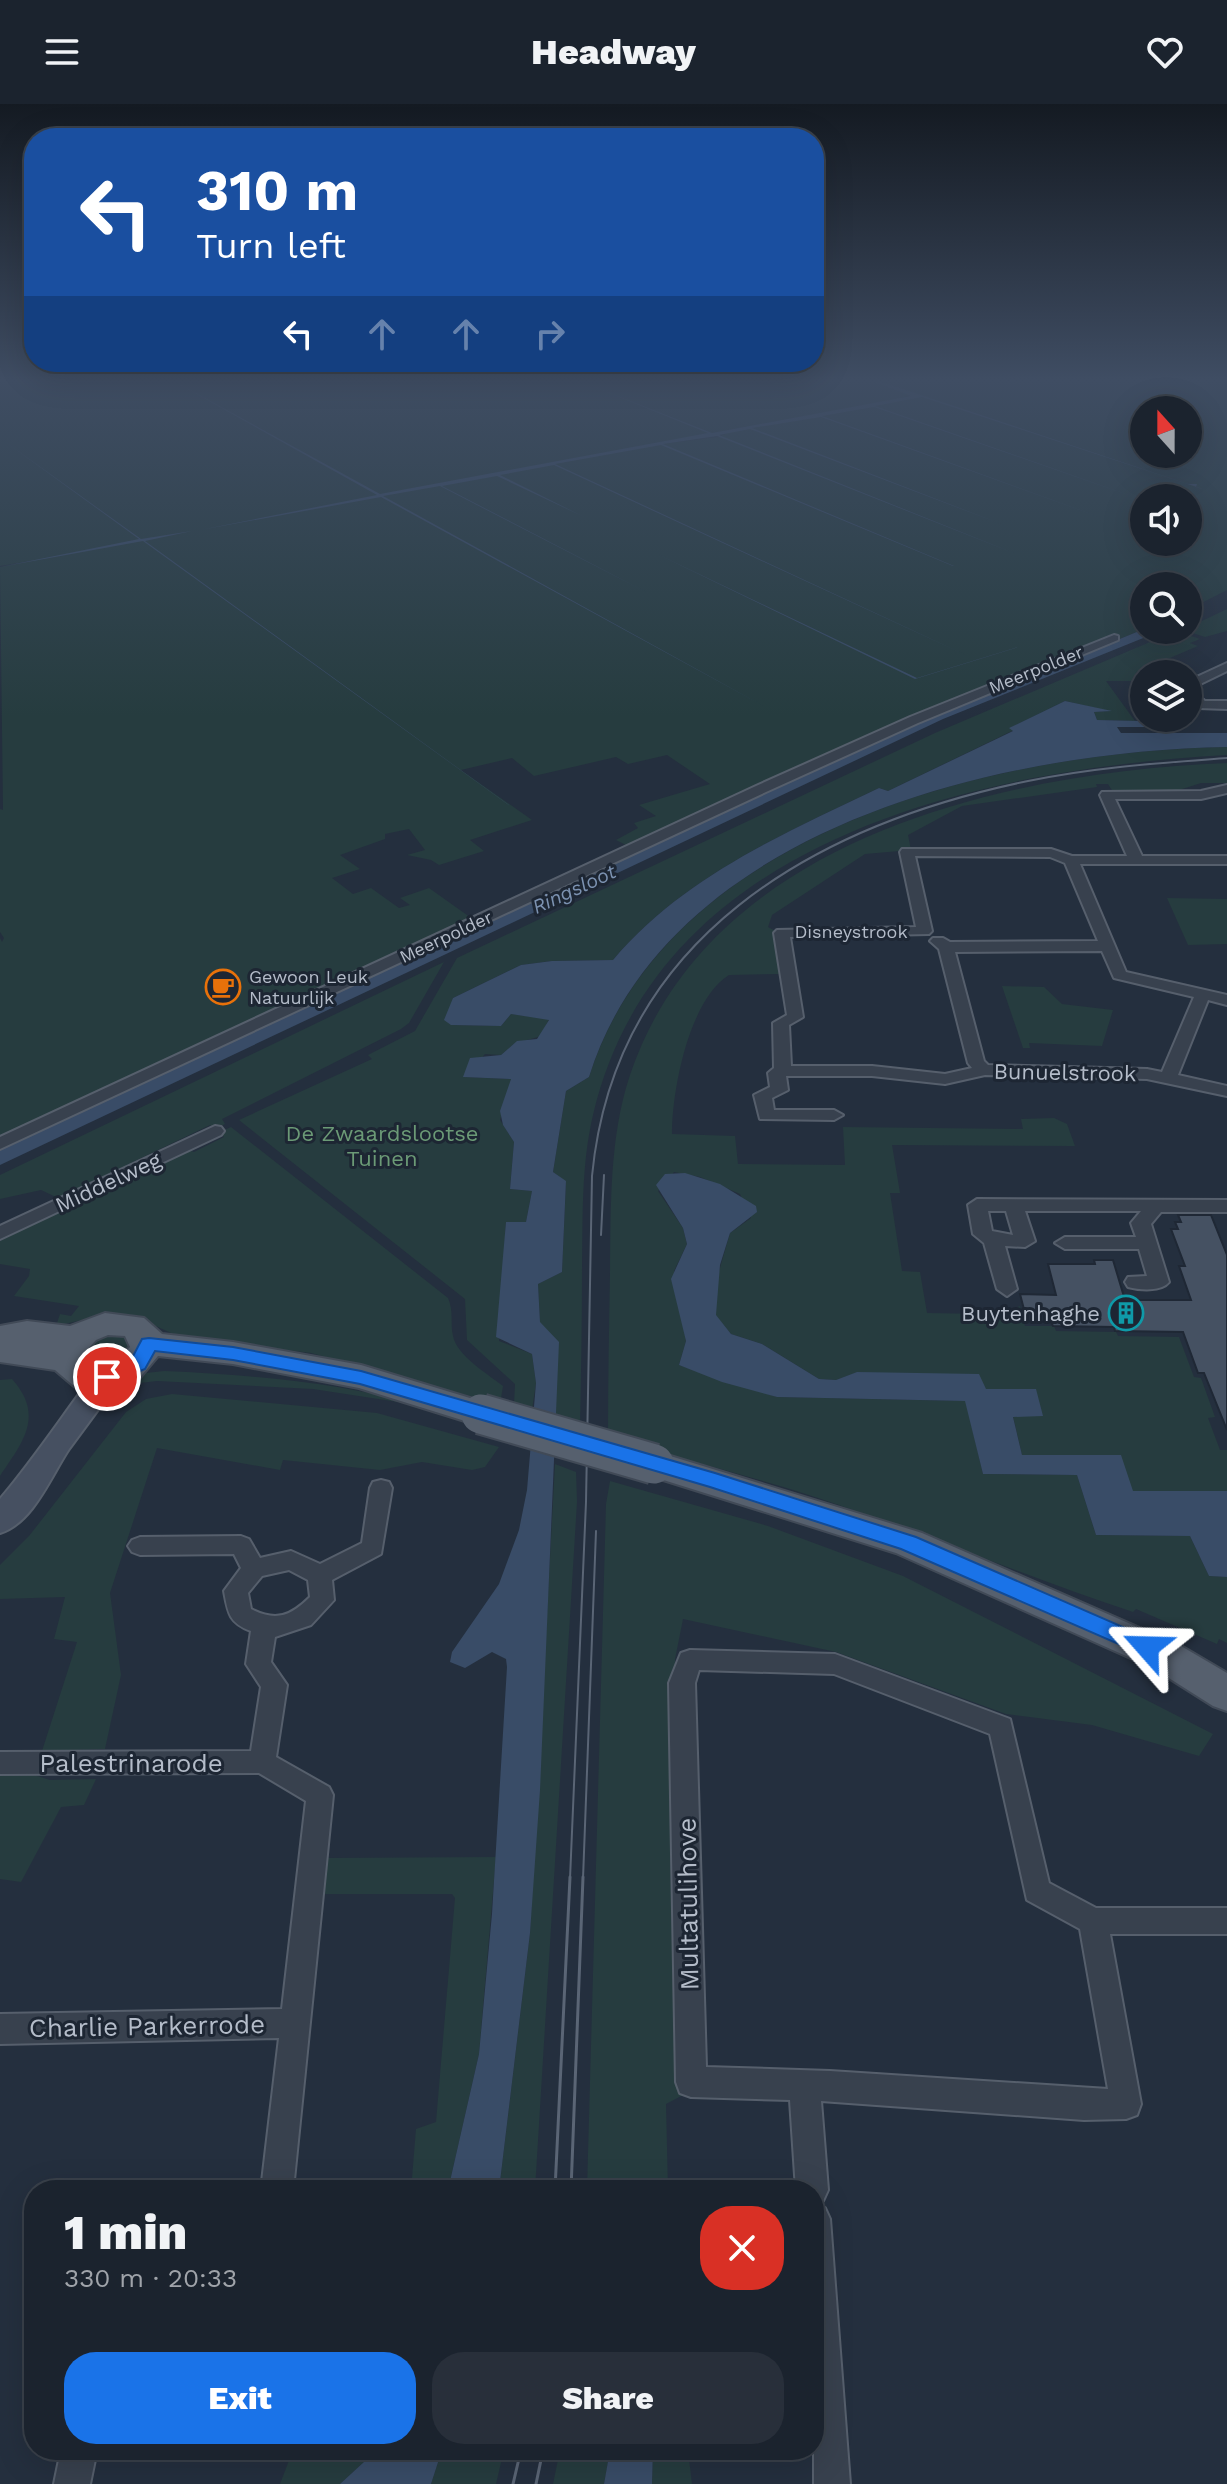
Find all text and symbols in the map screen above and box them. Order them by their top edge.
icon: menu [40,30,84,74]
icon: heart [1143,30,1187,74]
text: Headway [531,31,696,73]
text: 310 m [196,158,358,224]
icon: left [64,160,168,264]
text: Turn left [196,225,346,267]
icon: left [276,312,320,356]
icon: ahead [360,312,404,356]
icon: ahead [444,312,488,356]
icon: right [528,312,572,356]
north arrow [1130,396,1202,468]
map controls [1130,396,1202,732]
button: sound [1130,484,1202,556]
button: search [1130,572,1202,644]
street label: Meerpolder [986,641,1086,698]
button: layers [1130,660,1202,732]
water label: Ringsloot [528,859,621,919]
street label: Meerpolder [396,906,496,967]
street label: Disneystrook [794,921,908,942]
place label: Gewoon Leuk Natuurlijk [249,966,368,1008]
cafe icon: Gewoon Leuk Natuurlijk [204,968,242,1006]
street label: Bunuelstrook [993,1059,1137,1086]
park label: De Zwaardslootse Tuinen [286,1121,478,1171]
street label: Middelweg [51,1147,165,1218]
building icon: Buytenhaghe [1107,1294,1145,1332]
place label: Buytenhaghe [961,1301,1100,1326]
pin [73,1343,141,1411]
icon: arrive [85,1355,129,1399]
position arrow [1105,1605,1189,1689]
street label: Palestrinarode [39,1748,223,1778]
street label: Multatulihove [671,1817,705,1991]
street label: Charlie Parkerrode [29,2009,265,2043]
text: 1 min [64,2204,187,2261]
button: close [700,2206,784,2290]
text: 330 m · 20:33 [64,2263,237,2293]
button: Exit [64,2352,416,2444]
button: Share [432,2352,784,2444]

